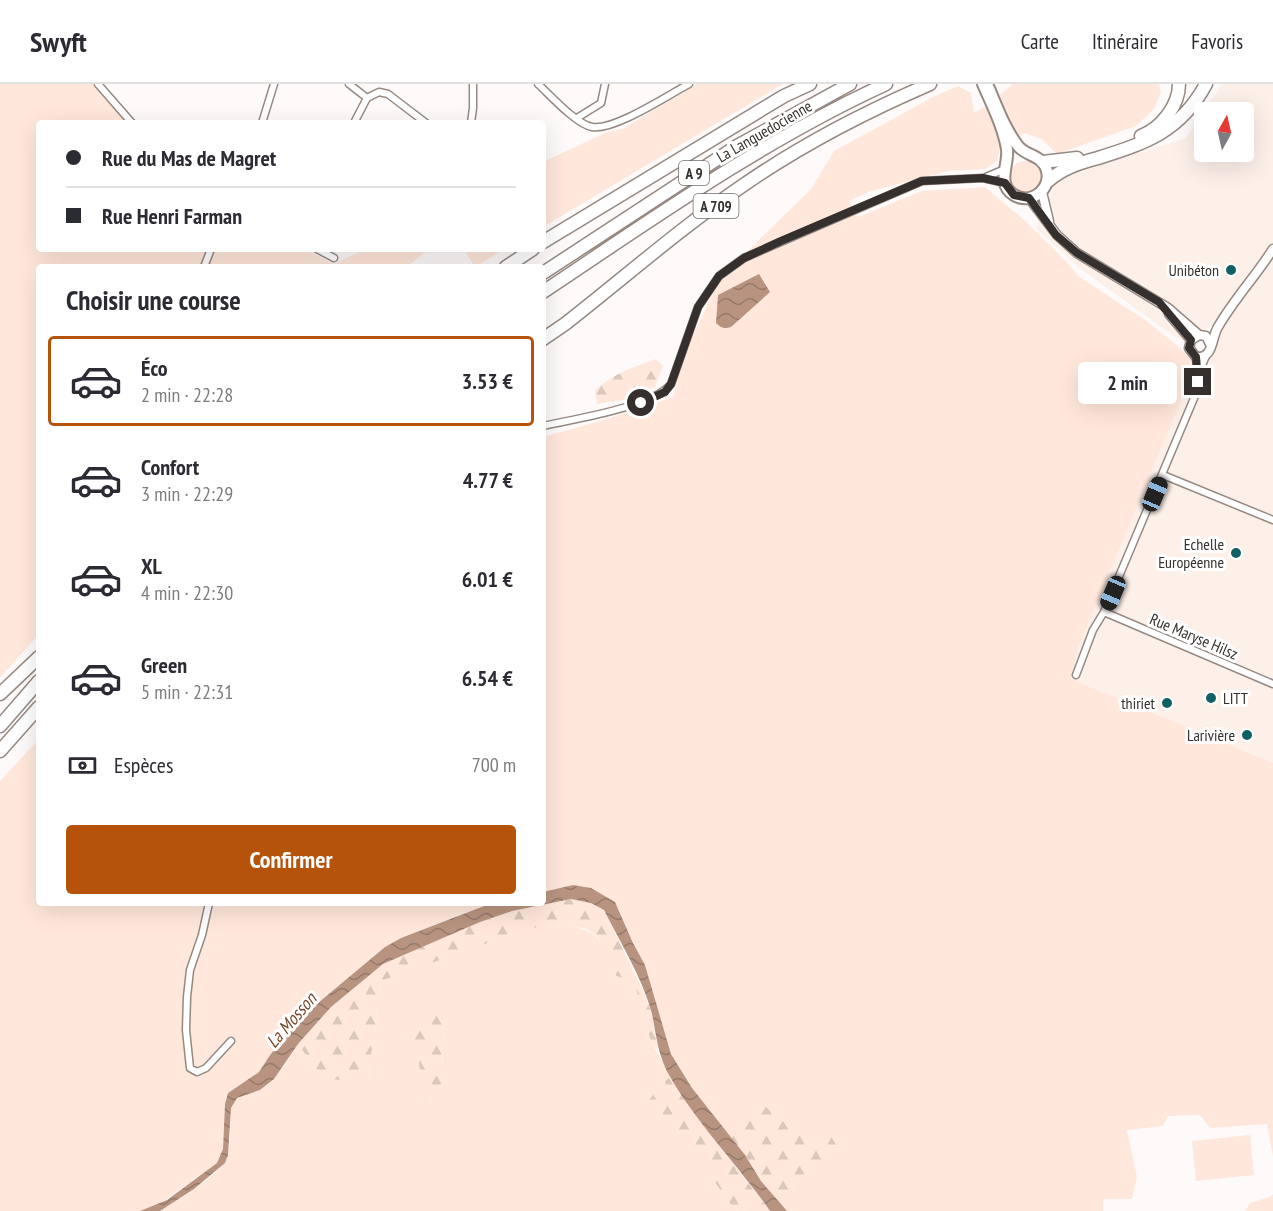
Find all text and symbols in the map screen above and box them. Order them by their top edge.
text: Swyft [30,23,87,60]
text: Carte [1021,28,1059,55]
text: Itinéraire [1092,28,1158,55]
text: Favoris [1191,28,1243,55]
street label: La Languedocienne [713,96,815,166]
north arrow [1194,102,1254,162]
map controls [1194,102,1254,162]
text: Rue du Mas de Magret [102,144,276,172]
road number: A 9 [679,161,709,185]
road number: A 709 [694,194,738,218]
text: Rue Henri Farman [102,202,242,230]
place label: Unibéton [1168,260,1219,280]
marker: Unibéton [1224,263,1238,277]
text: Choisir une course [66,283,241,317]
icon: car [69,354,123,408]
text: Éco [141,354,168,382]
callout: 2 min [1078,361,1177,403]
text: 3.53 € [462,367,513,395]
route end [1184,368,1211,395]
text: 2 min [1107,370,1148,396]
text: 2 min · 22:28 [141,382,233,408]
route start [627,389,654,416]
icon: car [69,453,123,507]
text: Confort [141,453,199,481]
text: 4.77 € [463,466,513,494]
car [1140,474,1170,514]
text: 3 min · 22:29 [141,481,233,507]
place label: Echelle Européenne [1158,534,1224,572]
marker: Echelle Européenne [1229,546,1243,560]
icon: car [69,552,123,606]
text: XL [141,552,162,580]
text: 6.01 € [462,565,513,593]
car [1098,573,1128,613]
text: 4 min · 22:30 [141,580,233,606]
street label: Rue Maryse Hilsz [1147,608,1241,664]
icon: car [69,651,123,705]
text: Green [141,651,187,679]
text: 6.54 € [462,664,513,692]
text: 5 min · 22:31 [141,679,233,705]
place label: LITT [1223,688,1248,708]
marker: LITT [1204,691,1218,705]
place label: thiriet [1121,693,1156,713]
marker: thiriet [1160,696,1174,710]
place label: Larivière [1187,725,1235,745]
marker: Larivière [1240,728,1254,742]
icon: cash [66,749,99,782]
text: Espèces [114,751,173,779]
text: 700 m [472,752,516,778]
button: Confirmer [66,825,516,894]
water label: La Mosson [261,987,322,1052]

